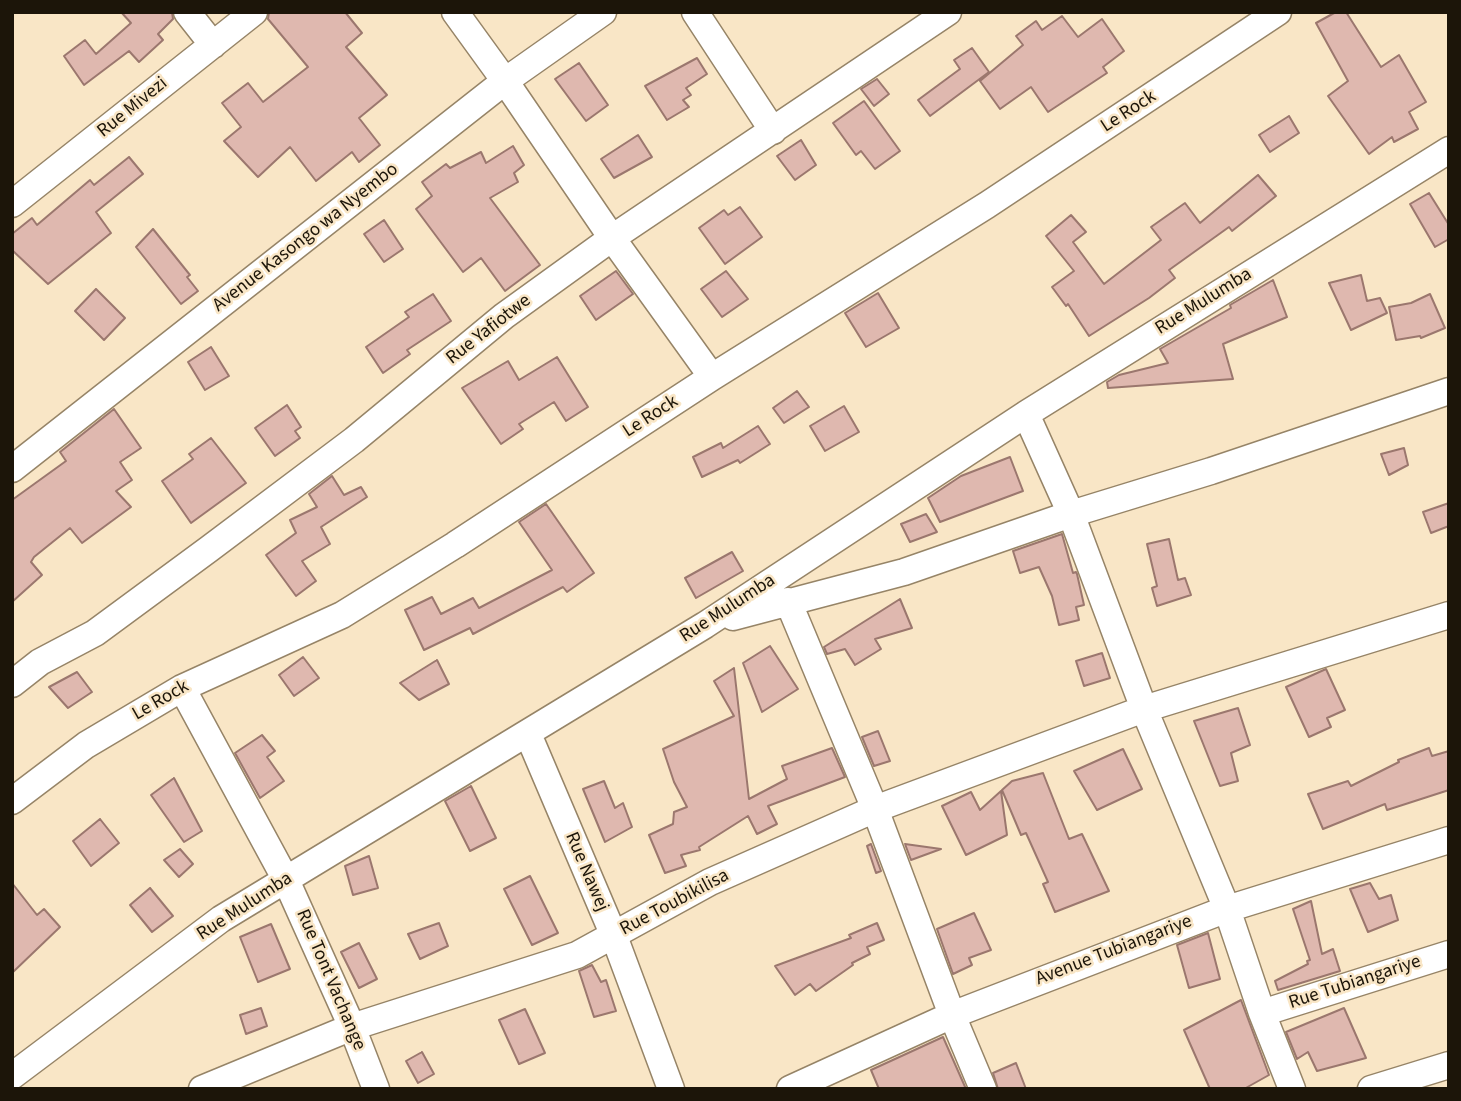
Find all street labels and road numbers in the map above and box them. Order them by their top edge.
street label: Rue Mivezi [93,73,173,143]
street label: Le Rock [1097,86,1161,138]
street label: Avenue Kasongo wa Nyembo [209,159,403,317]
street label: Rue Mulumba [1152,263,1256,341]
street label: Rue Yafiotwe [442,290,536,370]
street label: Le Rock [619,391,683,443]
street label: Rue Mulumba [676,570,780,648]
street label: Le Rock [129,676,193,726]
street label: Rue Nawej [559,829,613,915]
street label: Rue Toubikilisa [617,865,733,941]
street label: Rue Mulumba [193,868,297,946]
street label: Rue Tont Vachange [290,906,370,1054]
street label: Avenue Tubiangariye [1033,911,1195,991]
street label: Rue Tubiangariye [1286,951,1424,1015]

